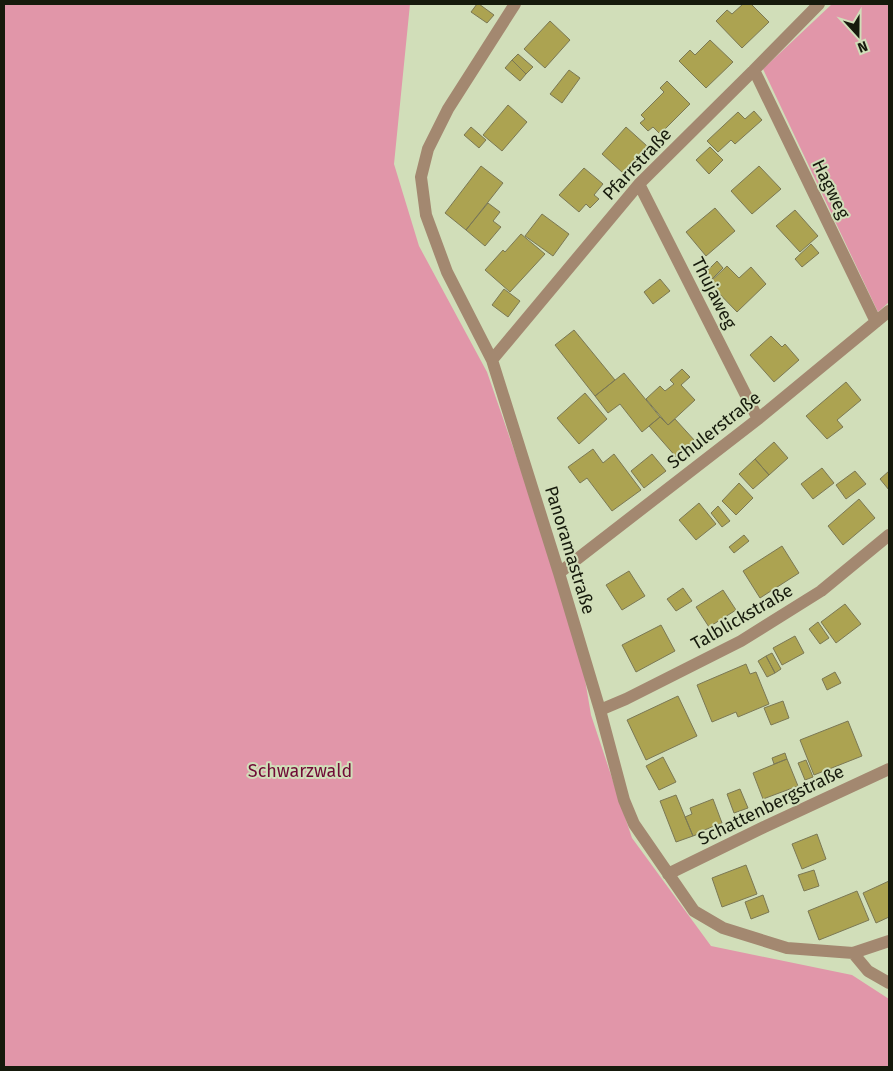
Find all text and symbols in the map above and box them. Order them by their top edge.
north arrow [833,10,883,60]
text: N [855,37,870,56]
street label: Pfarrstraße [598,123,676,205]
street label: Hagweg [807,156,855,223]
street label: Thujaweg [687,254,742,333]
street label: Schulerstraße [663,387,765,473]
street label: Panoramastraße [540,483,600,617]
street label: Talblickstraße [687,579,797,655]
park label: Schwarzwald [248,760,352,782]
street label: Schattenbergstraße [694,760,848,850]

